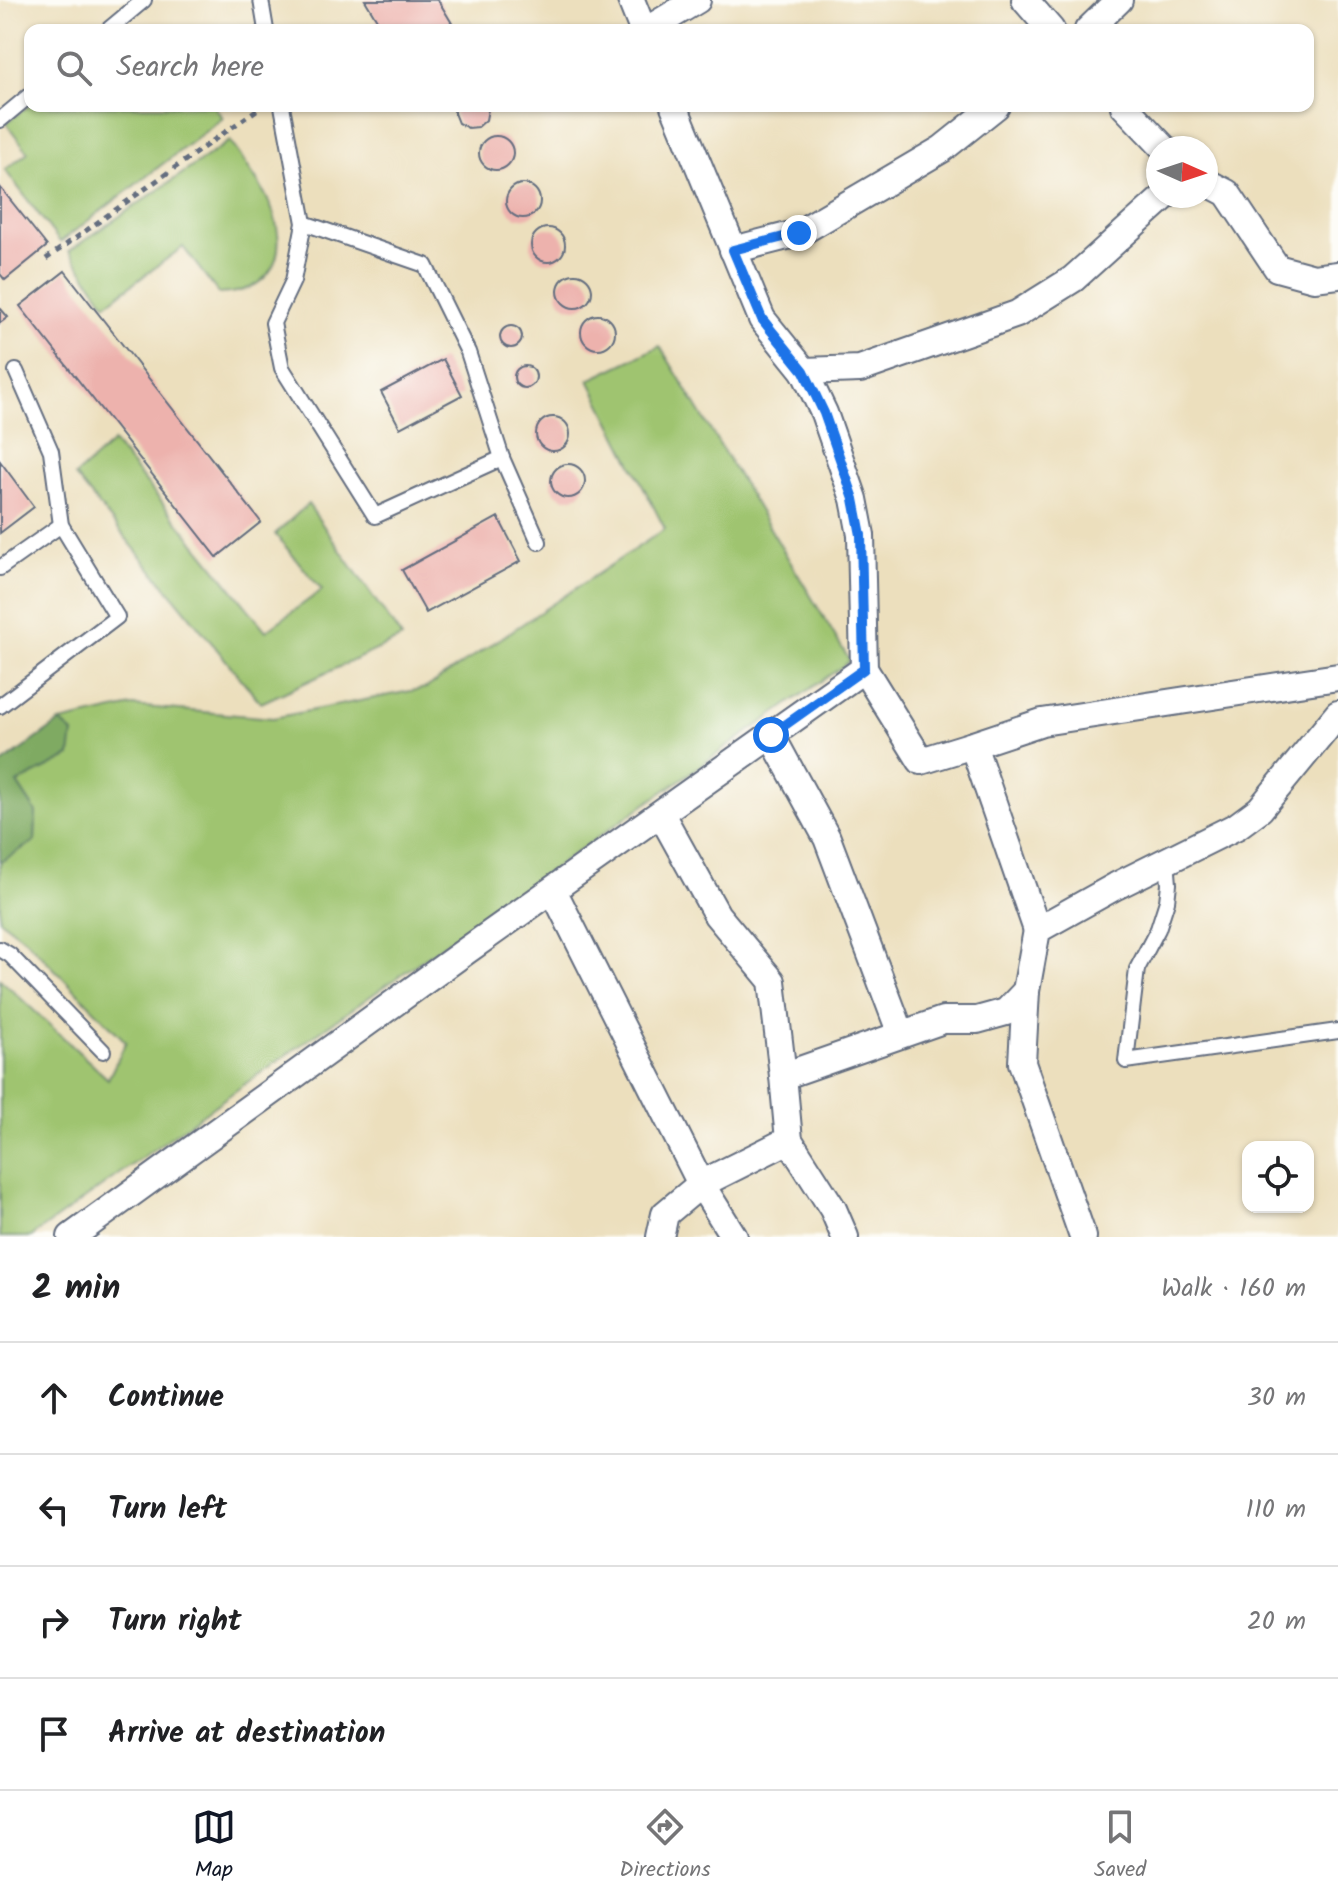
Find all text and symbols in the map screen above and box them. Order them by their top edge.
search box [24,24,1314,112]
text: Search here [116,44,264,92]
icon: search [52,46,96,90]
north arrow [1146,136,1218,208]
route end [781,215,817,251]
route start [753,717,789,753]
map controls [1242,1141,1314,1213]
button: locate [1242,1141,1314,1213]
text: 2 min [32,1262,120,1316]
text: Walk · 160 m [1161,1268,1306,1310]
text: Continue [108,1374,224,1422]
icon: ahead [32,1376,76,1420]
text: 30 m [1247,1377,1306,1419]
text: Turn left [108,1486,227,1534]
icon: left [32,1488,76,1532]
text: 110 m [1246,1489,1306,1531]
text: Turn right [108,1598,241,1646]
icon: right [32,1600,76,1644]
text: 20 m [1247,1601,1306,1643]
text: Arrive at destination [108,1710,385,1758]
icon: arrive [32,1712,76,1756]
tab: Map [192,1805,236,1888]
tab: Directions [619,1805,711,1888]
tab: Saved [1094,1805,1146,1888]

